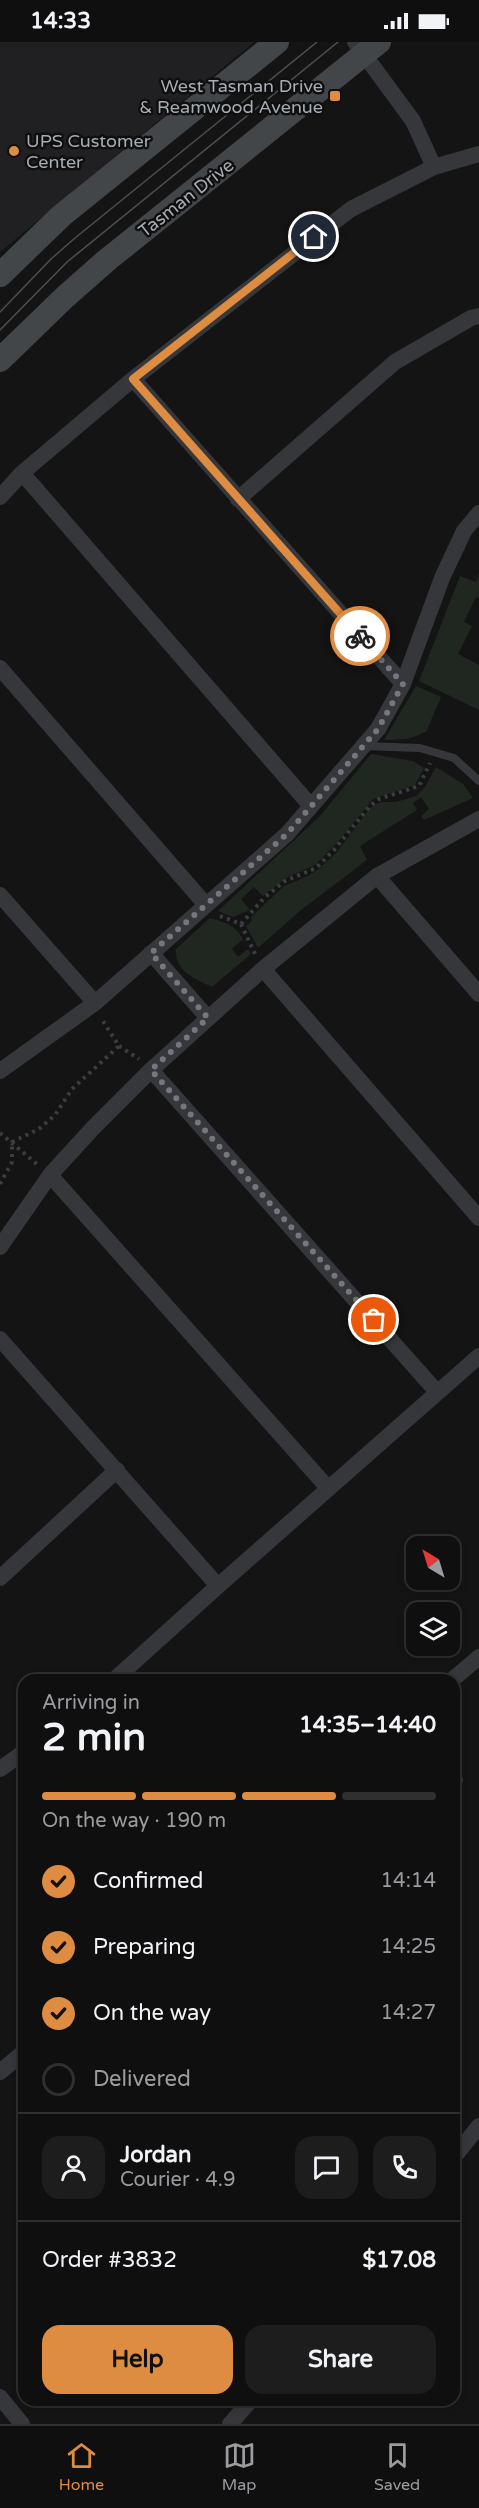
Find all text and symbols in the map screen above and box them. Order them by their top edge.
text: 14:33 [30,8,91,34]
place label: West Tasman Drive & Reamwood Avenue [139,75,323,118]
marker: West Tasman Drive & Reamwood Avenue [328,89,342,103]
place label: UPS Customer Center [26,130,151,173]
marker: UPS Customer Center [7,144,21,158]
street label: Tasman Drive [134,154,238,242]
pin [288,211,339,262]
icon: home [297,220,330,253]
courier [330,606,390,666]
icon: bike [344,620,377,653]
pin [348,1294,399,1345]
icon: bag [357,1303,390,1336]
north arrow [406,1536,460,1590]
map controls [406,1536,460,1656]
button: layers [406,1602,460,1656]
text: Arriving in [42,1691,140,1715]
text: 14:35–14:40 [299,1712,436,1738]
text: 2 min [42,1714,146,1761]
text: On the way · 190 m [42,1809,226,1833]
icon: check [42,1865,75,1898]
text: Confirmed [93,1868,203,1894]
text: 14:14 [381,1869,436,1893]
icon: check [42,1931,75,1964]
text: Preparing [93,1934,196,1960]
text: 14:25 [381,1935,436,1959]
icon: check [42,1997,75,2030]
text: On the way [93,2000,211,2026]
text: 14:27 [381,2001,436,2025]
text: Delivered [93,2066,191,2092]
button: person [42,2136,105,2199]
button: chat [295,2136,358,2199]
button: phone [373,2136,436,2199]
text: Jordan [120,2142,191,2168]
text: Courier · 4.9 [120,2168,235,2192]
text: Order #3832 [42,2247,177,2273]
text: $17.08 [363,2247,436,2273]
button: Help [42,2325,233,2394]
button: Share [245,2325,436,2394]
tab: Home [59,2439,104,2495]
tab: Map [222,2439,256,2495]
tab: Saved [374,2439,420,2495]

